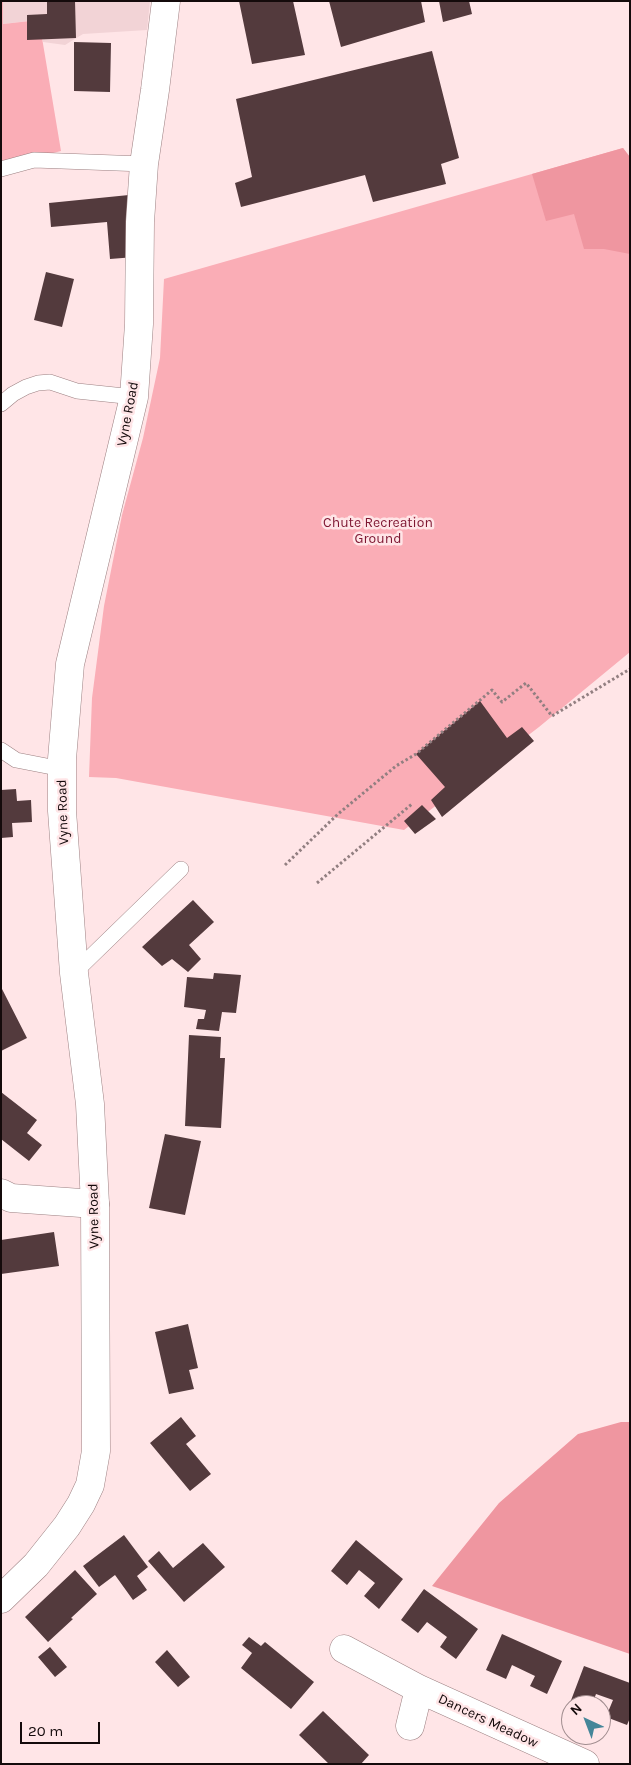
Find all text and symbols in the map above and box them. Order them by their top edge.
street label: Vyne Road [113,380,143,448]
park label: Chute Recreation Ground [323,515,433,548]
street label: Vyne Road [53,779,73,845]
street label: Vyne Road [85,1183,103,1249]
street label: Dancers Meadow [435,1690,541,1752]
north arrow [561,1695,611,1745]
text: N [567,1700,586,1719]
scale bar [22,1712,102,1744]
text: 20 m [28,1722,63,1740]

